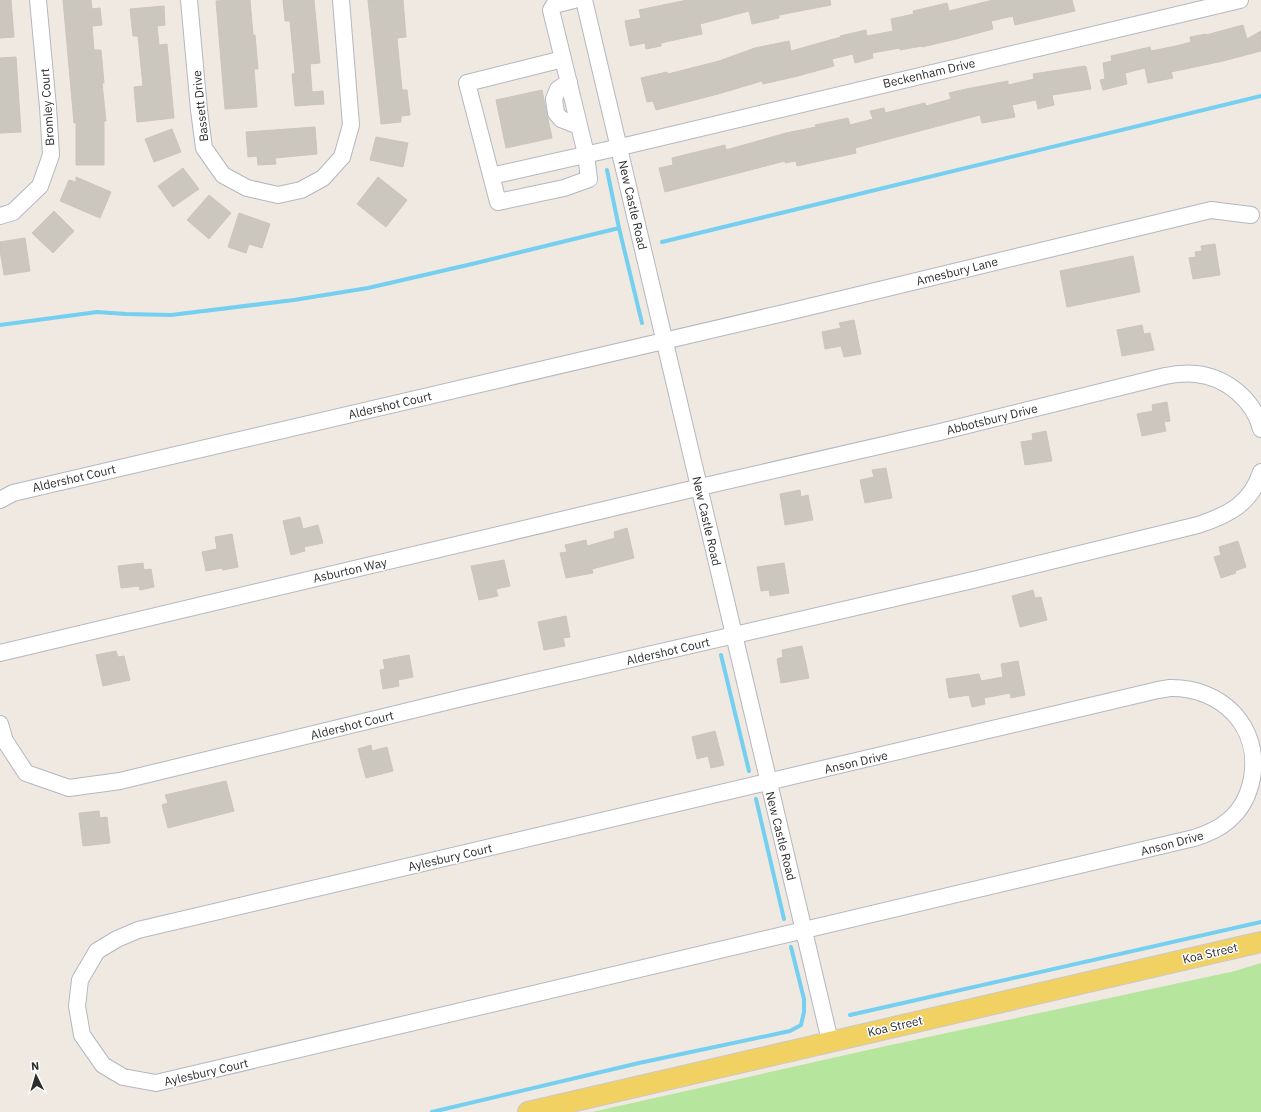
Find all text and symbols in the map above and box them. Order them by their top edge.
street label: Beckenham Drive [881,55,977,91]
street label: Bromley Court [37,68,57,146]
street label: Bassett Drive [189,69,211,142]
street label: New Castle Road [615,159,651,251]
street label: Amesbury Lane [915,254,1000,288]
street label: Aldershot Court [347,388,433,422]
street label: Abbotsbury Drive [945,400,1040,438]
street label: Aldershot Court [31,461,117,495]
street label: New Castle Road [689,475,725,567]
street label: Asburton Way [312,554,388,586]
street label: Aldershot Court [625,634,711,668]
street label: Aldershot Court [309,707,395,743]
street label: Anson Drive [823,747,890,777]
street label: New Castle Road [763,790,799,882]
street label: Anson Drive [1139,827,1206,859]
street label: Aylesbury Court [406,840,494,874]
street label: Koa Street [1181,939,1239,967]
street label: Koa Street [866,1012,924,1040]
street label: Aylesbury Court [162,1055,250,1089]
north arrow [16,1056,56,1096]
text: N [31,1059,40,1073]

